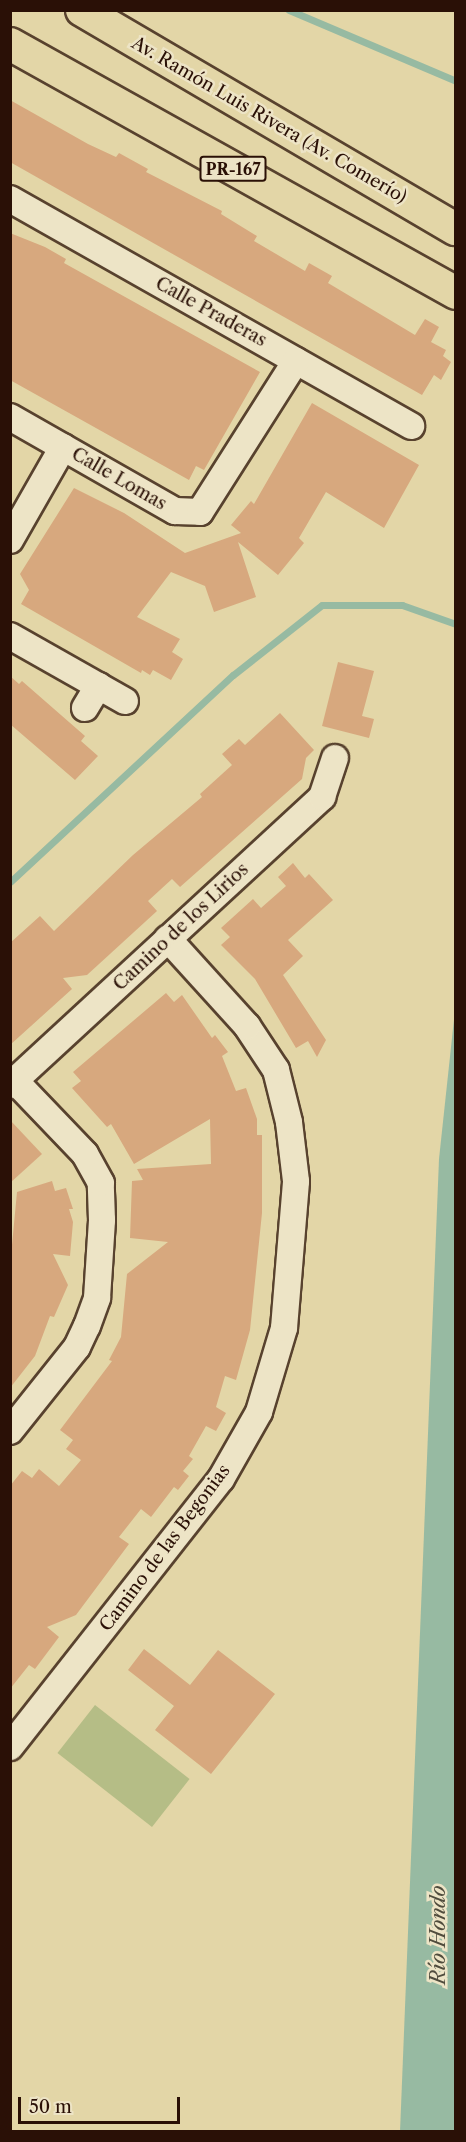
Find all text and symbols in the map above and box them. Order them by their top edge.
street label: Av. Ramón Luis Rivera (Av. Comerío) [128,32,410,208]
road number: PR-167 [198,156,268,182]
street label: Calle Praderas [152,273,270,351]
street label: Calle Lomas [68,443,170,515]
street label: Camino de los Lirios [109,859,253,995]
street label: Camino de las Begonias [95,1460,235,1636]
water label: Río Hondo [426,1885,450,1985]
scale bar [21,2085,183,2123]
text: 50 m [29,2096,72,2118]

